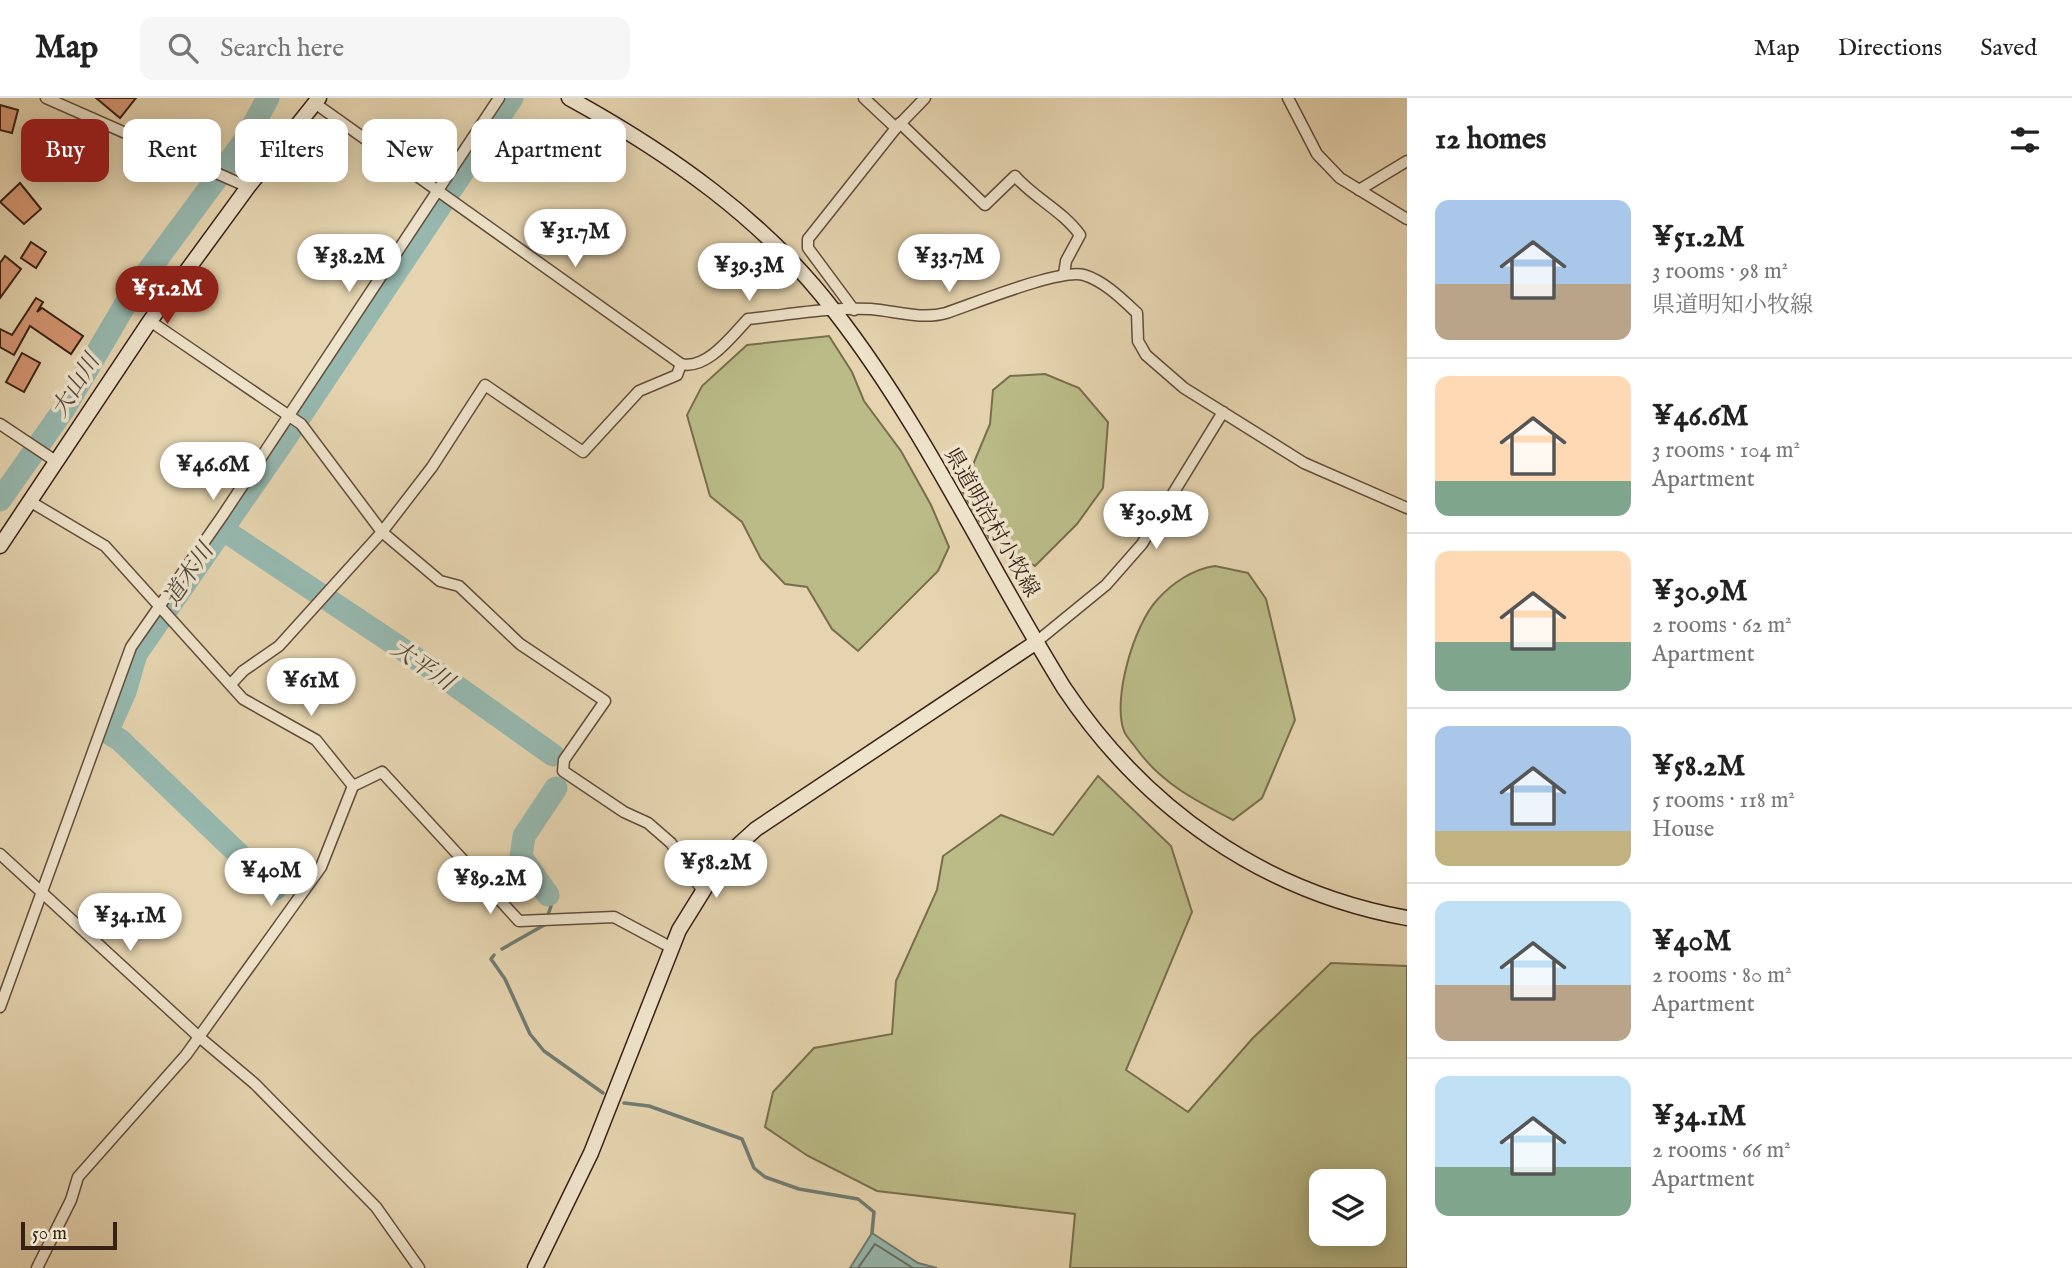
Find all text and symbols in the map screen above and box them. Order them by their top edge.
search box [140,17,630,80]
text: Map [35,27,98,69]
icon: search [164,29,202,67]
text: Search here [220,32,344,65]
text: Map [1754,33,1800,64]
text: Directions [1838,33,1942,64]
text: Saved [1980,33,2037,64]
chip: Buy [21,119,109,182]
chip: Rent [123,119,221,182]
chip: Filters [235,119,348,182]
chip: New [362,119,457,182]
chip: Apartment [471,119,626,182]
text: 12 homes [1435,121,1546,159]
icon: filters [2006,121,2044,159]
pin: ¥31.7M [518,209,632,269]
text: ¥31.7M [540,217,610,246]
text: ¥51.2M [1652,219,1745,257]
icon: home [1491,228,1575,312]
pin: ¥38.2M [292,234,406,294]
pin: ¥33.7M [892,234,1006,294]
text: ¥38.2M [313,242,385,271]
text: ¥33.7M [914,242,984,271]
pin: ¥39.3M [692,244,806,303]
text: ¥39.3M [714,251,784,280]
text: 3 rooms · 98 m² [1652,257,1788,286]
pin: ¥51.2M [110,266,224,326]
text: ¥51.2M [131,274,203,303]
text: 県道明知小牧線 [1652,291,1813,320]
water label: 大山川 [45,347,108,423]
text: ¥46.6M [1652,398,1749,436]
icon: home [1491,404,1575,488]
text: 3 rooms · 104 m² [1652,436,1800,465]
pin: ¥46.6M [156,442,270,502]
street label: 県道明治村小牧線 [937,444,1045,602]
text: ¥46.6M [176,450,250,479]
text: Apartment [1652,465,1755,494]
pin: ¥30.9M [1099,491,1213,551]
text: ¥30.9M [1119,499,1193,528]
water label: 道木川 [158,536,222,612]
text: ¥30.9M [1652,573,1748,611]
icon: home [1491,579,1575,663]
text: 2 rooms · 62 m² [1652,611,1792,640]
water label: 大平川 [385,635,461,699]
text: Apartment [1652,640,1755,669]
pin: ¥61M [270,658,352,718]
text: ¥61M [283,666,339,695]
text: ¥58.2M [1652,748,1745,786]
icon: home [1491,754,1575,838]
text: 5 rooms · 118 m² [1652,786,1795,815]
text: House [1652,815,1714,844]
pin: ¥58.2M [659,840,773,900]
pin: ¥40M [230,848,312,908]
text: ¥58.2M [680,848,752,877]
text: ¥40M [241,856,301,885]
pin: ¥89.2M [433,856,547,916]
text: ¥89.2M [453,864,527,893]
pin: ¥34.1M [73,894,187,953]
text: ¥34.1M [94,901,166,930]
text: ¥40M [1652,923,1732,961]
icon: home [1491,929,1575,1013]
text: 2 rooms · 80 m² [1652,961,1792,990]
text: Apartment [1652,990,1755,1019]
text: ¥34.1M [1652,1098,1746,1136]
icon: home [1491,1104,1575,1188]
text: 2 rooms · 66 m² [1652,1136,1791,1165]
text: Apartment [1652,1165,1755,1194]
map controls [1309,1169,1386,1246]
button: layers [1309,1169,1386,1246]
scale bar [21,1219,117,1251]
text: 50 m [32,1222,67,1246]

